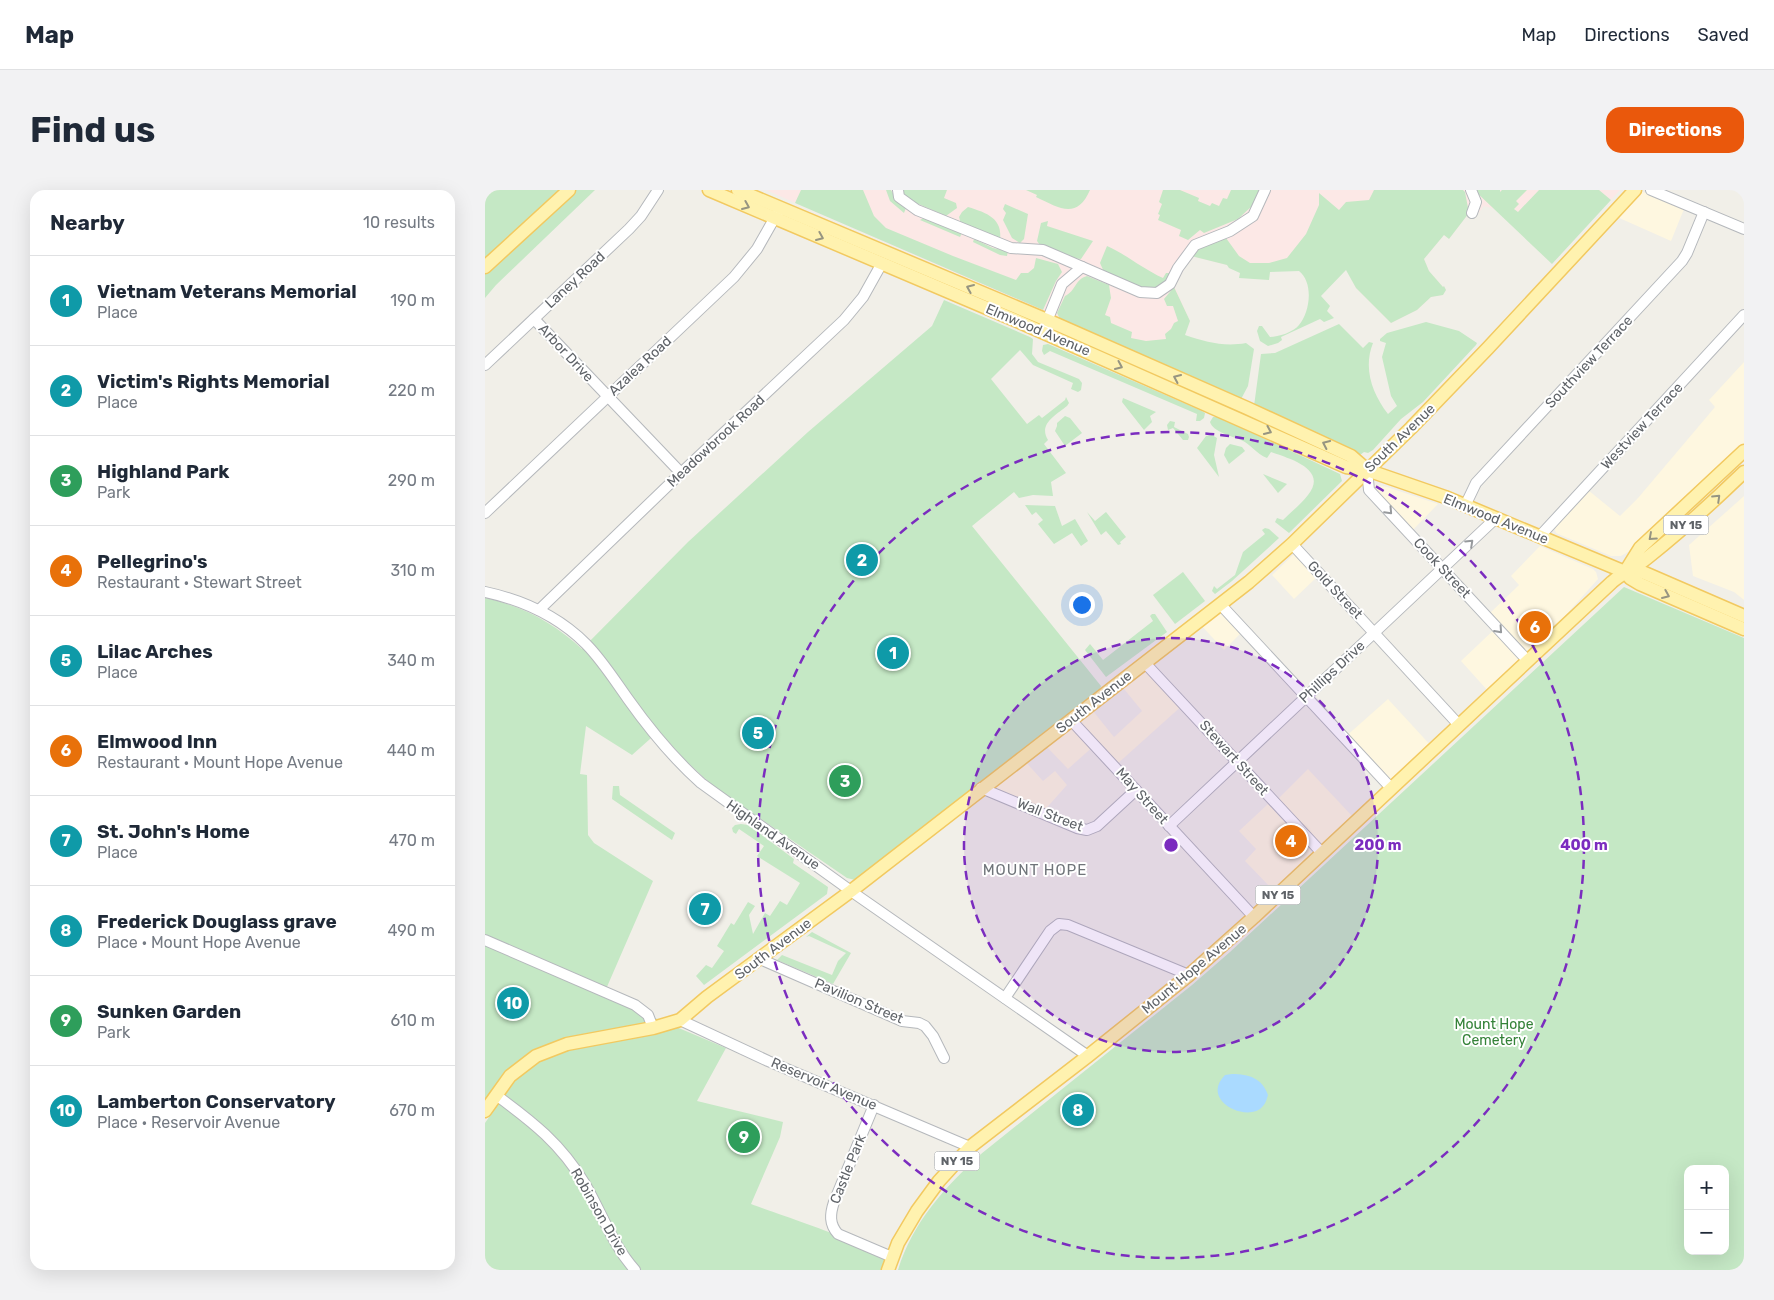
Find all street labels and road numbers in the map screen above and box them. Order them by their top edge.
street label: Laney Road [542,248,608,312]
street label: Elmwood Avenue [983,300,1093,360]
street label: Southview Terrace [1542,312,1636,412]
street label: Arbor Drive [535,320,597,386]
street label: Azalea Road [605,333,675,399]
street label: Westview Terrace [1597,379,1687,473]
street label: Meadowbrook Road [664,391,768,491]
street label: South Avenue [1361,400,1439,476]
street label: Elmwood Avenue [1441,490,1551,548]
road number: NY 15 [1663,516,1709,534]
street label: Cook Street [1410,534,1475,602]
street label: Gold Street [1304,557,1367,623]
street label: Phillips Drive [1296,637,1369,707]
street label: South Avenue [1053,667,1135,737]
street label: Stewart Street [1196,717,1273,799]
street label: May Street [1112,764,1172,828]
street label: Wall Street [1015,795,1086,836]
street label: Highland Avenue [723,796,823,874]
road number: NY 15 [1255,886,1301,904]
street label: South Avenue [731,915,815,983]
street label: Mount Hope Avenue [1138,920,1250,1018]
street label: Pavilion Street [812,975,906,1028]
street label: Reservoir Avenue [769,1054,880,1114]
street label: Castle Park [826,1131,870,1206]
road number: NY 15 [935,1151,979,1170]
street label: Robinson Drive [567,1165,631,1259]

